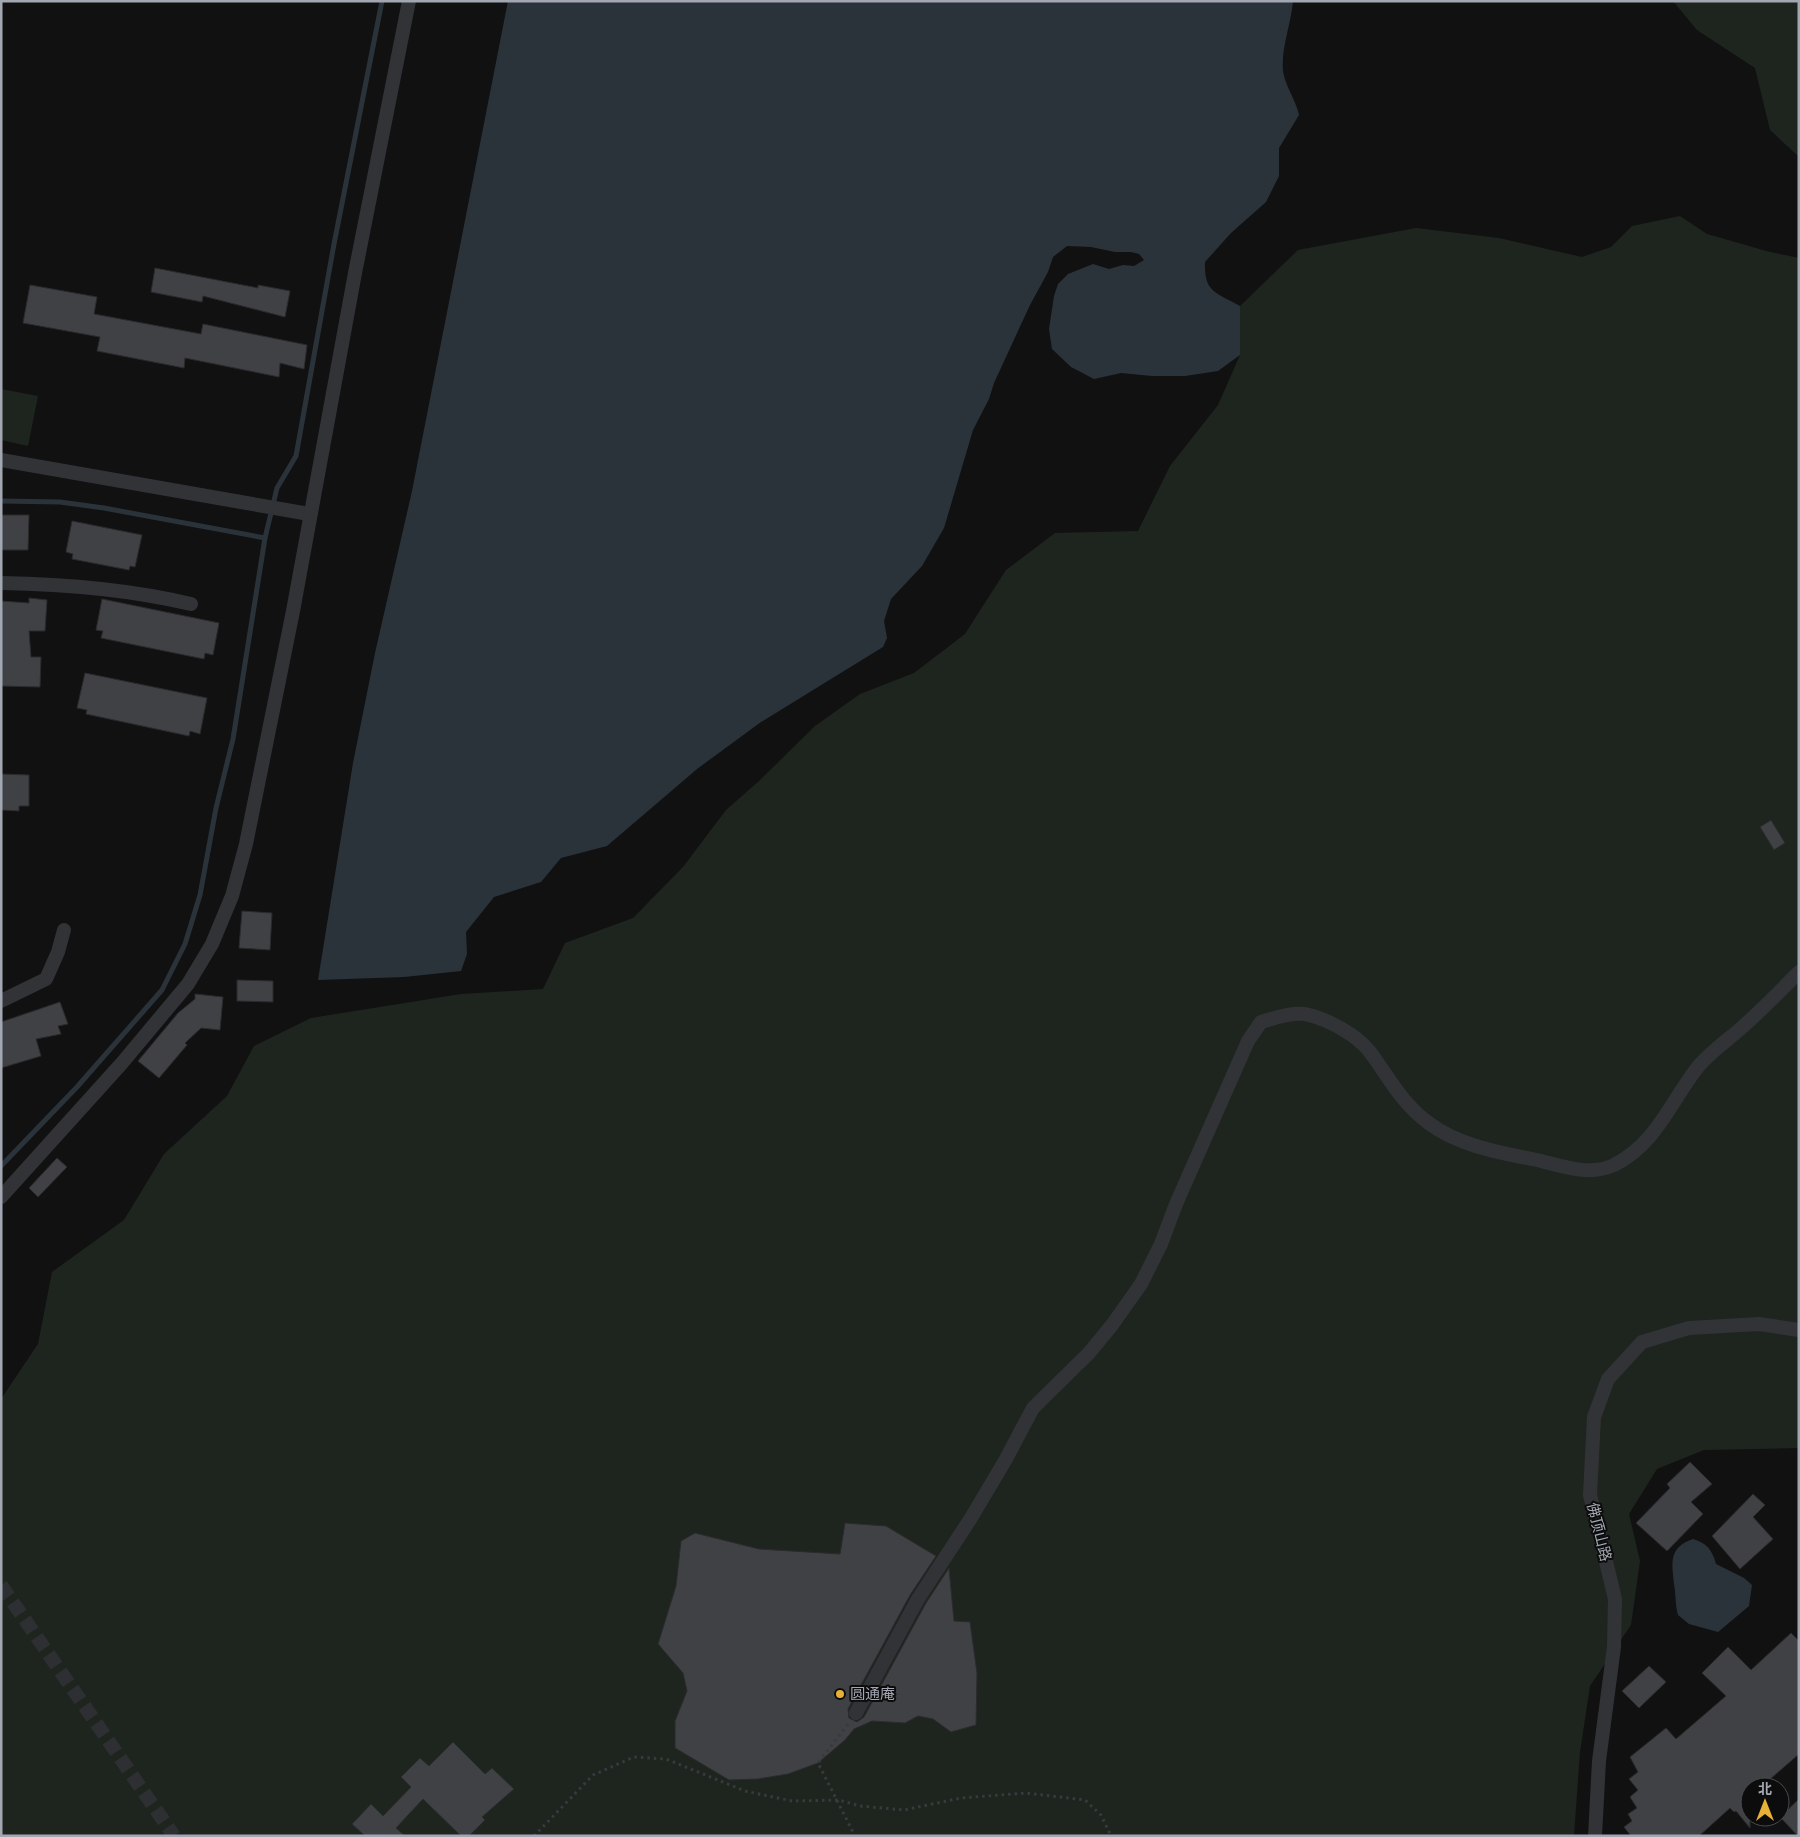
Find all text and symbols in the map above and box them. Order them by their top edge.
street label: 佛顶山路 [1583,1500,1616,1563]
place label: 圆通庵 [850,1684,895,1703]
marker: 圆通庵 [834,1688,846,1700]
north arrow [1740,1777,1790,1827]
text: 北 [1758,1780,1772,1797]

